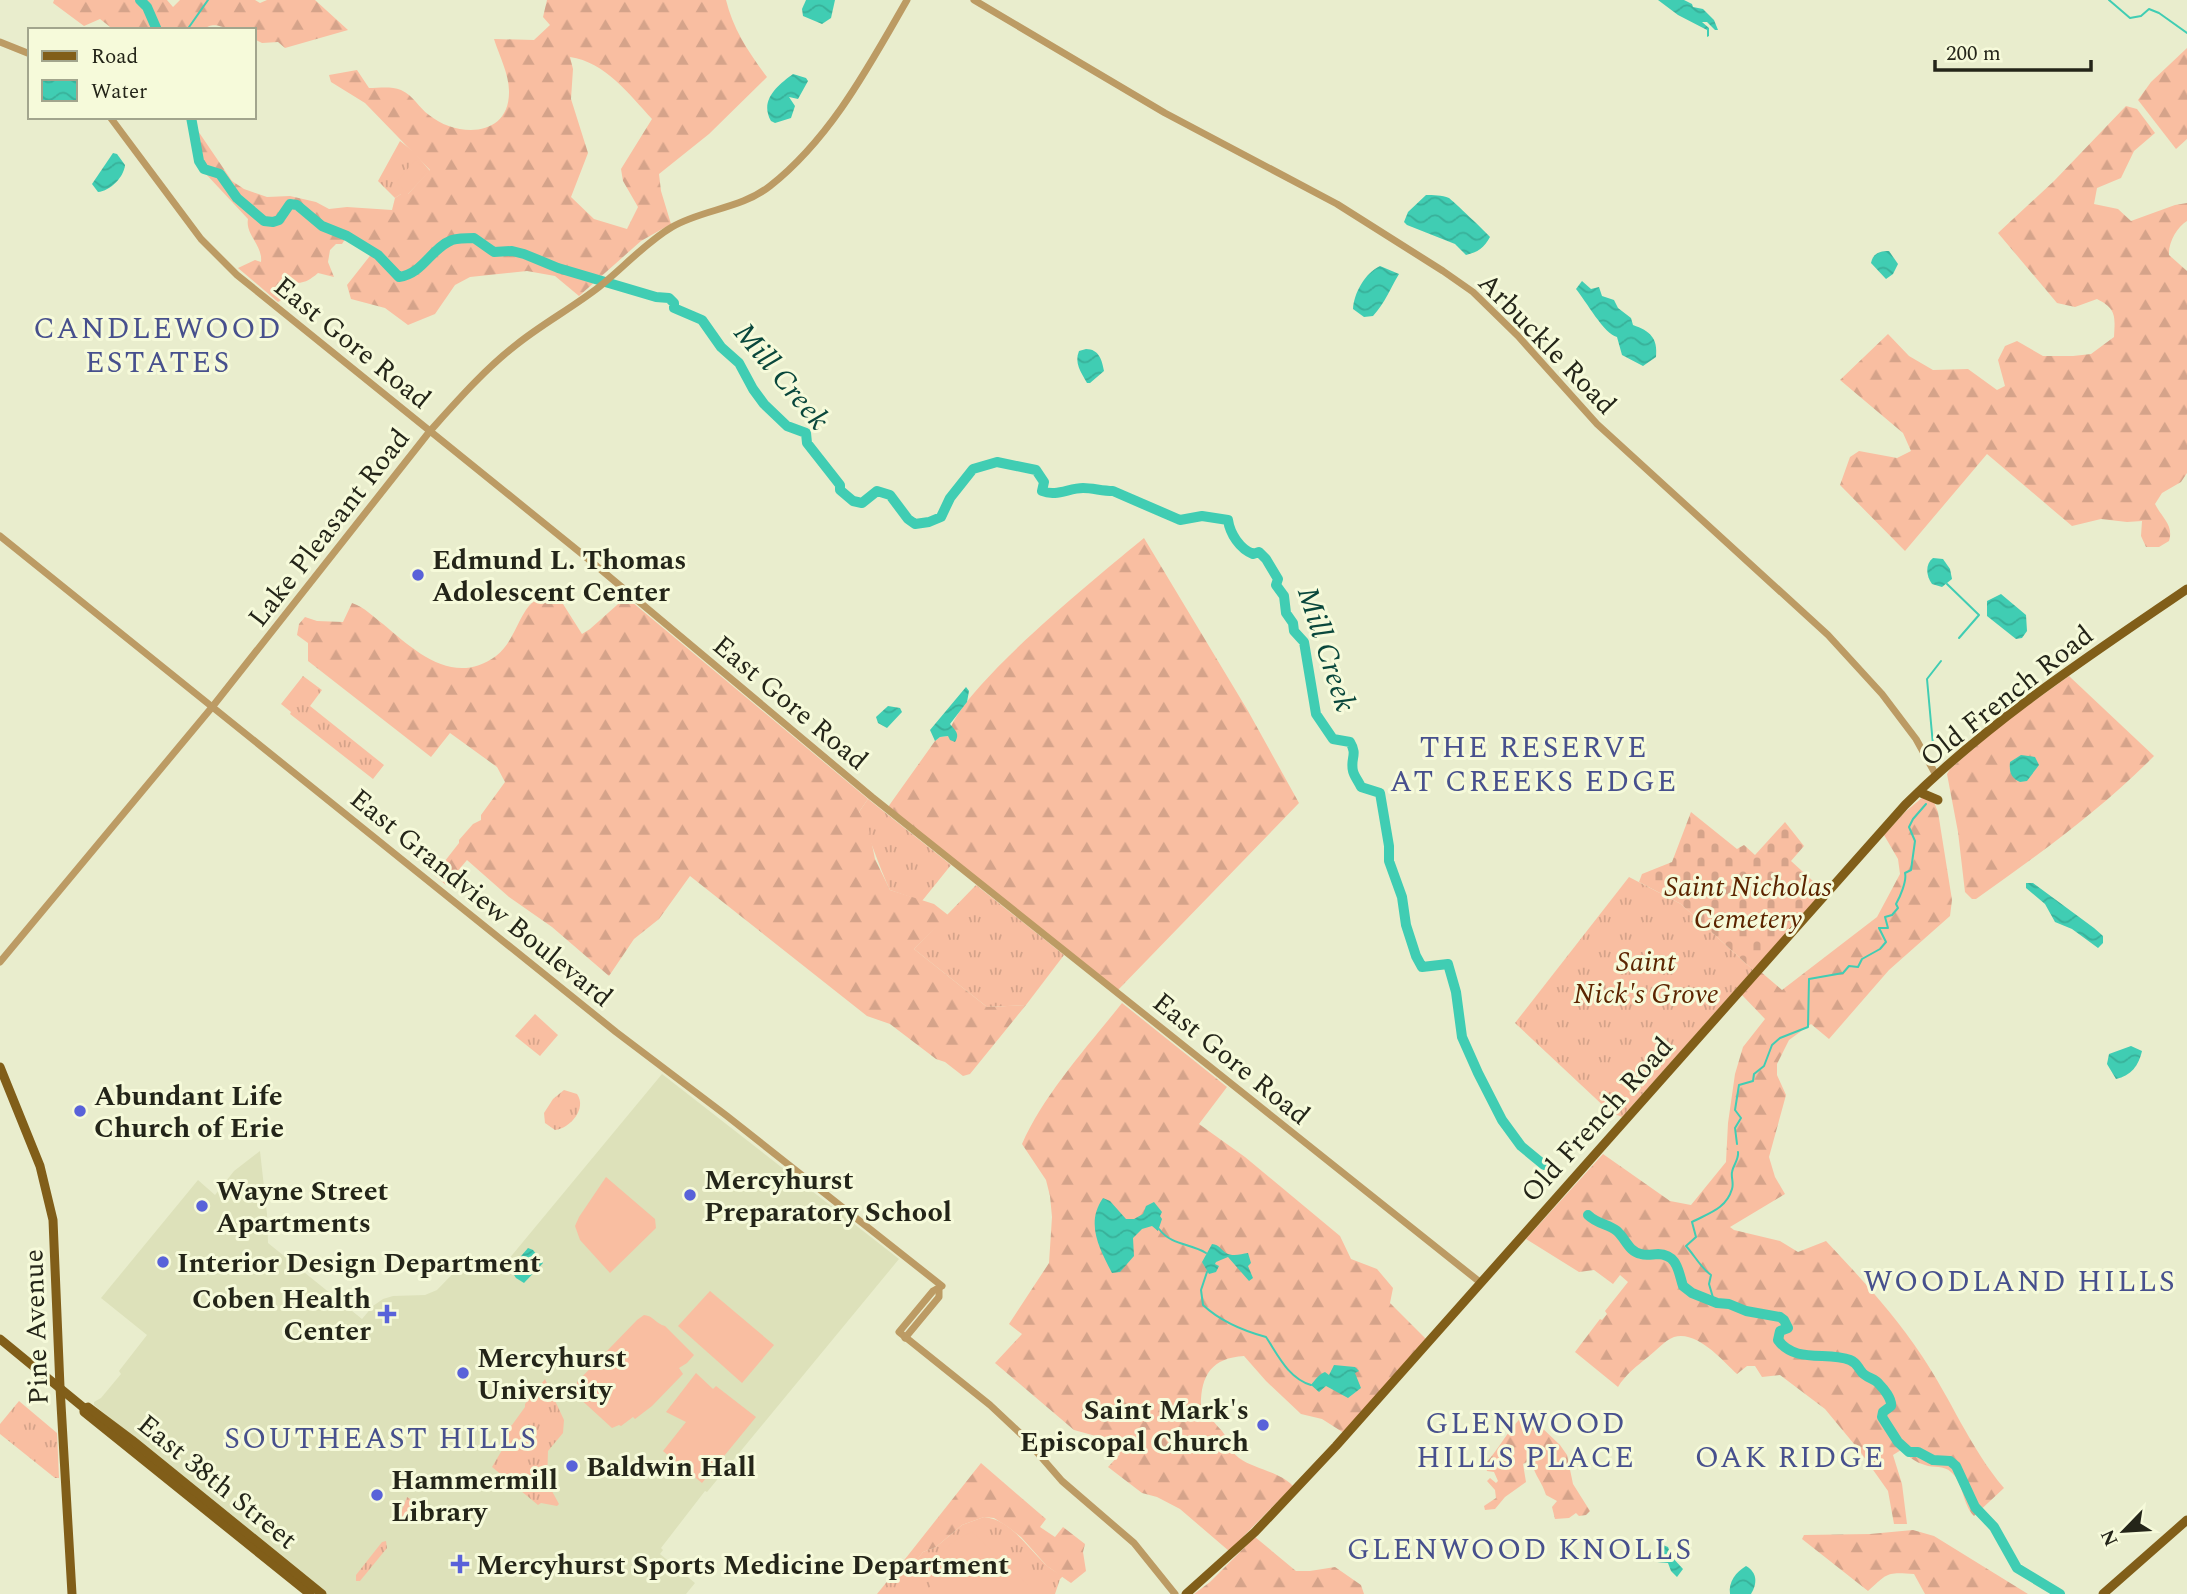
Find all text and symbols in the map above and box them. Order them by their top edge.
legend [28,28,256,119]
scale bar [1935,28,2091,72]
text: 200 m [1946,38,2001,70]
text: Road [91,41,138,73]
text: Water [91,76,147,108]
street label: Arbuckle Road [1467,263,1626,425]
street label: East Gore Road [264,266,440,420]
district label: CANDLEWOOD ESTATES [33,306,283,386]
water label: Mill Creek [722,312,840,441]
street label: Lake Pleasant Road [238,419,421,637]
place label: Edmund L. Thomas Adolescent Center [432,539,687,614]
marker: Edmund L. Thomas Adolescent Center [410,567,426,583]
water label: Mill Creek [1284,581,1368,718]
street label: Old French Road [1911,614,2103,778]
street label: East Gore Road [703,625,877,781]
district label: THE RESERVE AT CREEKS EDGE [1390,725,1678,805]
street label: East Grandview Boulevard [340,778,622,1018]
park label: Saint Nicholas Cemetery [1664,866,1832,941]
park label: Saint Nick's Grove [1573,941,1719,1016]
street label: East Gore Road [1143,982,1319,1136]
street label: Old French Road [1511,1027,1684,1213]
place label: Abundant Life Church of Erie [94,1075,284,1150]
marker: Abundant Life Church of Erie [72,1103,88,1119]
place label: Mercyhurst Preparatory School [704,1159,952,1234]
place label: Wayne Street Apartments [216,1170,389,1245]
marker: Mercyhurst Preparatory School [682,1187,698,1203]
marker: Wayne Street Apartments [194,1198,210,1214]
place label: Interior Design Department [177,1242,541,1285]
street label: Pine Avenue [12,1248,61,1406]
marker: Interior Design Department [155,1254,171,1270]
district label: WOODLAND HILLS [1863,1259,2177,1305]
place label: Coben Health Center [192,1278,371,1353]
marker: Coben Health Center [377,1304,397,1324]
place label: Mercyhurst University [477,1337,627,1412]
marker: Mercyhurst University [455,1365,471,1381]
place label: Saint Mark's Episcopal Church [1020,1389,1249,1464]
district label: GLENWOOD HILLS PLACE [1416,1401,1636,1481]
street label: East 38th Street [128,1404,307,1560]
district label: SOUTHEAST HILLS [224,1416,538,1462]
marker: Saint Mark's Episcopal Church [1255,1417,1271,1433]
district label: OAK RIDGE [1695,1435,1885,1481]
place label: Baldwin Hall [586,1446,756,1489]
marker: Baldwin Hall [564,1458,580,1474]
place label: Hammermill Library [391,1459,558,1534]
marker: Hammermill Library [369,1487,385,1503]
north arrow [2089,1496,2159,1566]
text: N [2094,1524,2126,1551]
district label: GLENWOOD KNOLLS [1347,1527,1693,1573]
place label: Mercyhurst Sports Medicine Department [476,1544,1009,1587]
marker: Mercyhurst Sports Medicine Department [450,1554,470,1574]

